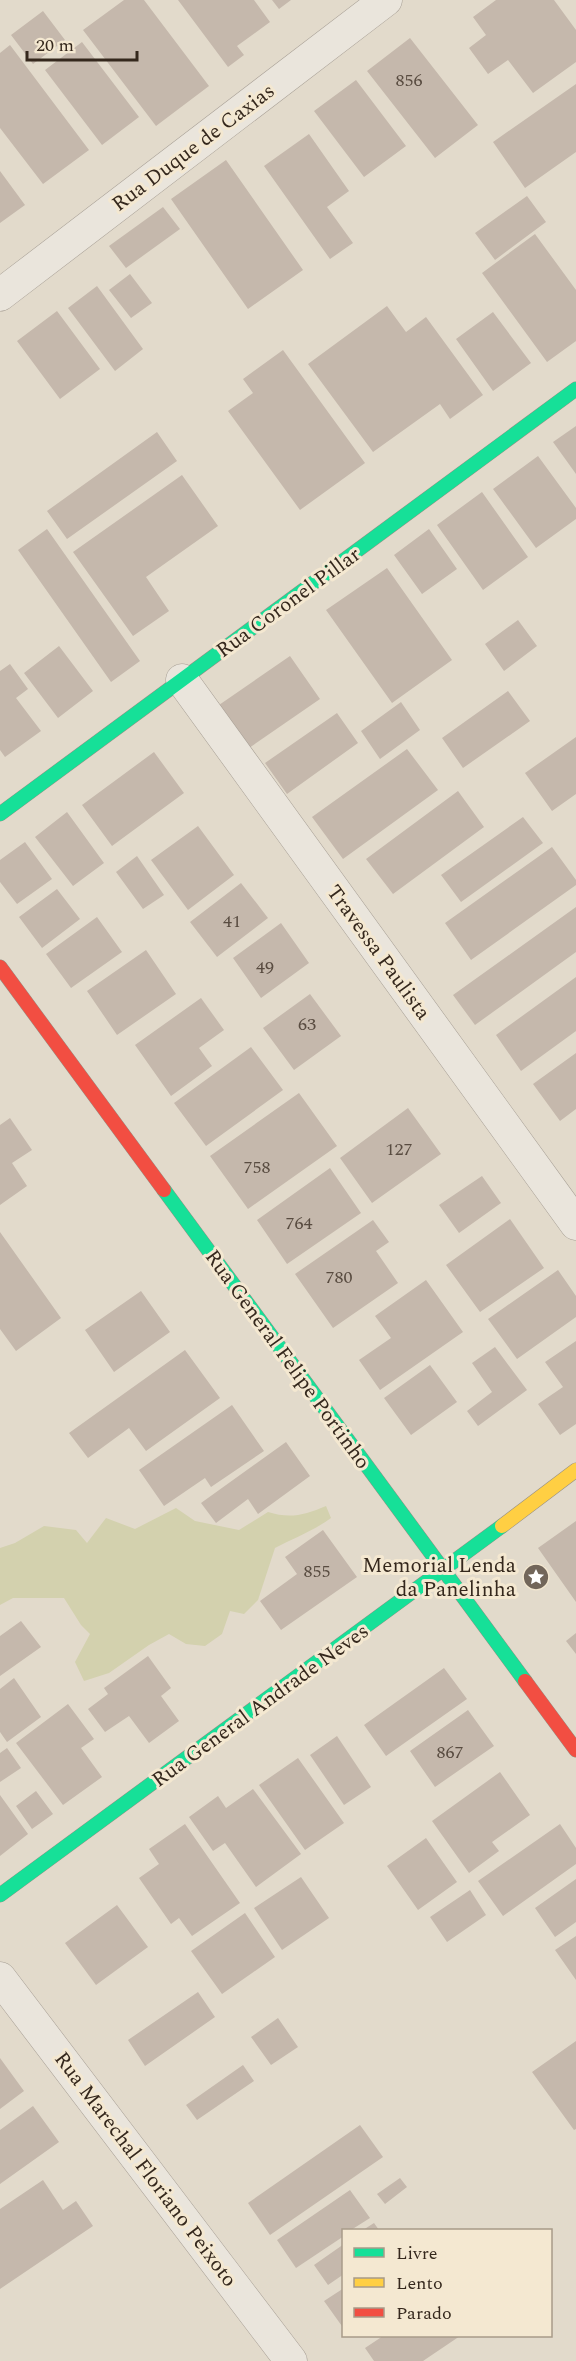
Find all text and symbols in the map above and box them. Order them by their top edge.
scale bar [27,24,136,62]
text: 20 m [36,32,74,59]
house number: 856 [396,67,423,94]
street label: Rua Duque de Caxias [105,76,282,220]
street label: Rua Coronel Pillar [210,539,368,666]
street label: Travessa Paulista [318,878,439,1027]
house number: 41 [223,908,241,935]
house number: 49 [256,954,274,981]
house number: 63 [298,1011,316,1038]
house number: 127 [386,1136,413,1163]
house number: 758 [244,1154,271,1181]
house number: 764 [286,1210,313,1237]
street label: Rua General Felipe Portinho [196,1243,378,1476]
house number: 780 [326,1264,353,1291]
place label: Memorial Lenda da Panelinha [362,1550,517,1606]
house number: 855 [304,1558,331,1585]
place icon: Memorial Lenda da Panelinha [521,1562,551,1592]
street label: Rua General Andrade Neves [145,1616,376,1796]
house number: 867 [437,1739,464,1766]
street label: Rua Marechal Floriano Peixoto [46,2045,245,2294]
legend [342,2229,552,2337]
text: Livre [396,2240,438,2267]
text: Lento [396,2270,443,2297]
text: Parado [396,2300,452,2327]

